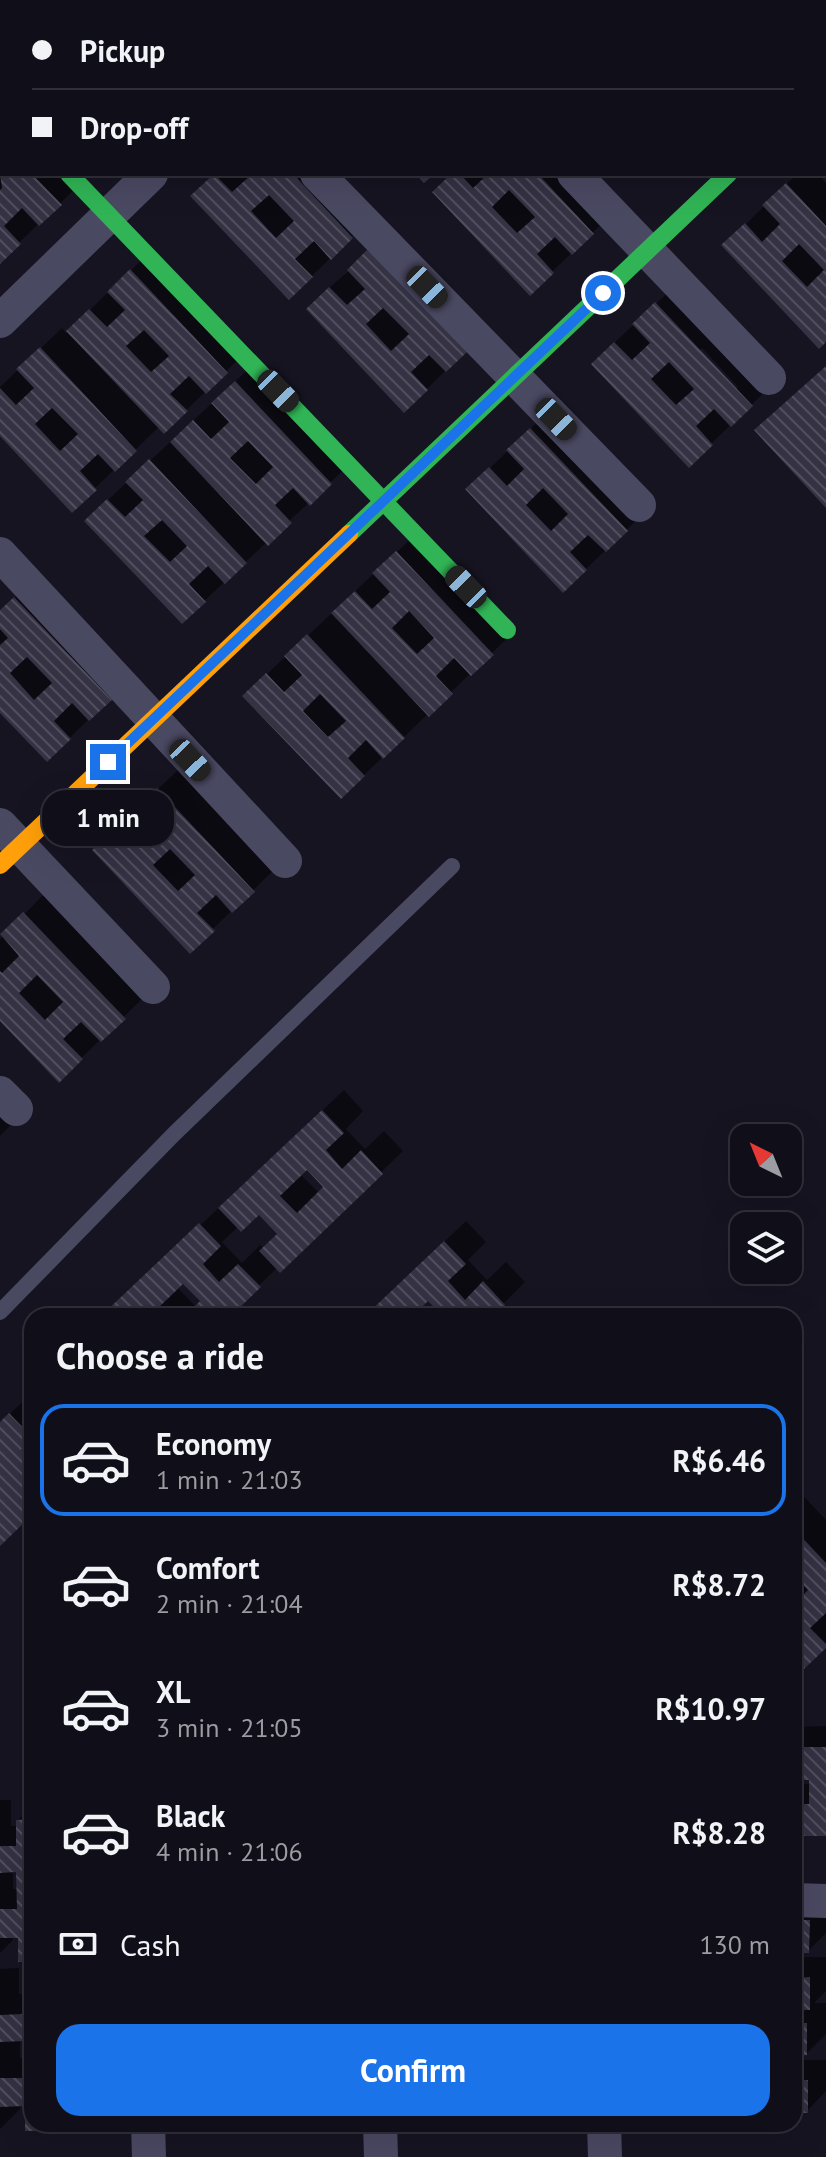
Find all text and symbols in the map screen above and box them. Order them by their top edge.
text: Pickup [80,31,165,70]
text: Drop-off [80,108,188,147]
car [402,261,452,313]
route start [585,275,621,311]
car [253,365,303,417]
car [531,393,581,445]
car [441,561,491,613]
car [165,734,215,786]
route end [90,744,126,780]
callout: 1 min [42,790,174,846]
text: 1 min [76,801,140,834]
north arrow [730,1124,802,1196]
map controls [730,1124,802,1284]
button: layers [730,1212,802,1284]
text: Choose a ride [56,1332,264,1379]
icon: car [60,1424,132,1496]
text: Economy [156,1424,271,1463]
text: R$6.46 [673,1441,766,1480]
text: 1 min · 21:03 [156,1463,303,1496]
icon: car [60,1548,132,1620]
text: Comfort [156,1548,259,1587]
text: R$8.72 [673,1565,766,1604]
text: 2 min · 21:04 [156,1587,303,1620]
icon: car [60,1672,132,1744]
text: XL [156,1672,190,1711]
text: R$10.97 [656,1689,766,1728]
text: 3 min · 21:05 [156,1711,303,1744]
icon: car [60,1796,132,1868]
text: Black [156,1796,225,1835]
text: R$8.28 [673,1813,766,1852]
text: 4 min · 21:06 [156,1835,303,1868]
icon: cash [56,1922,100,1966]
text: Cash [120,1925,181,1964]
text: 130 m [699,1928,770,1961]
button: Confirm [56,2024,770,2116]

